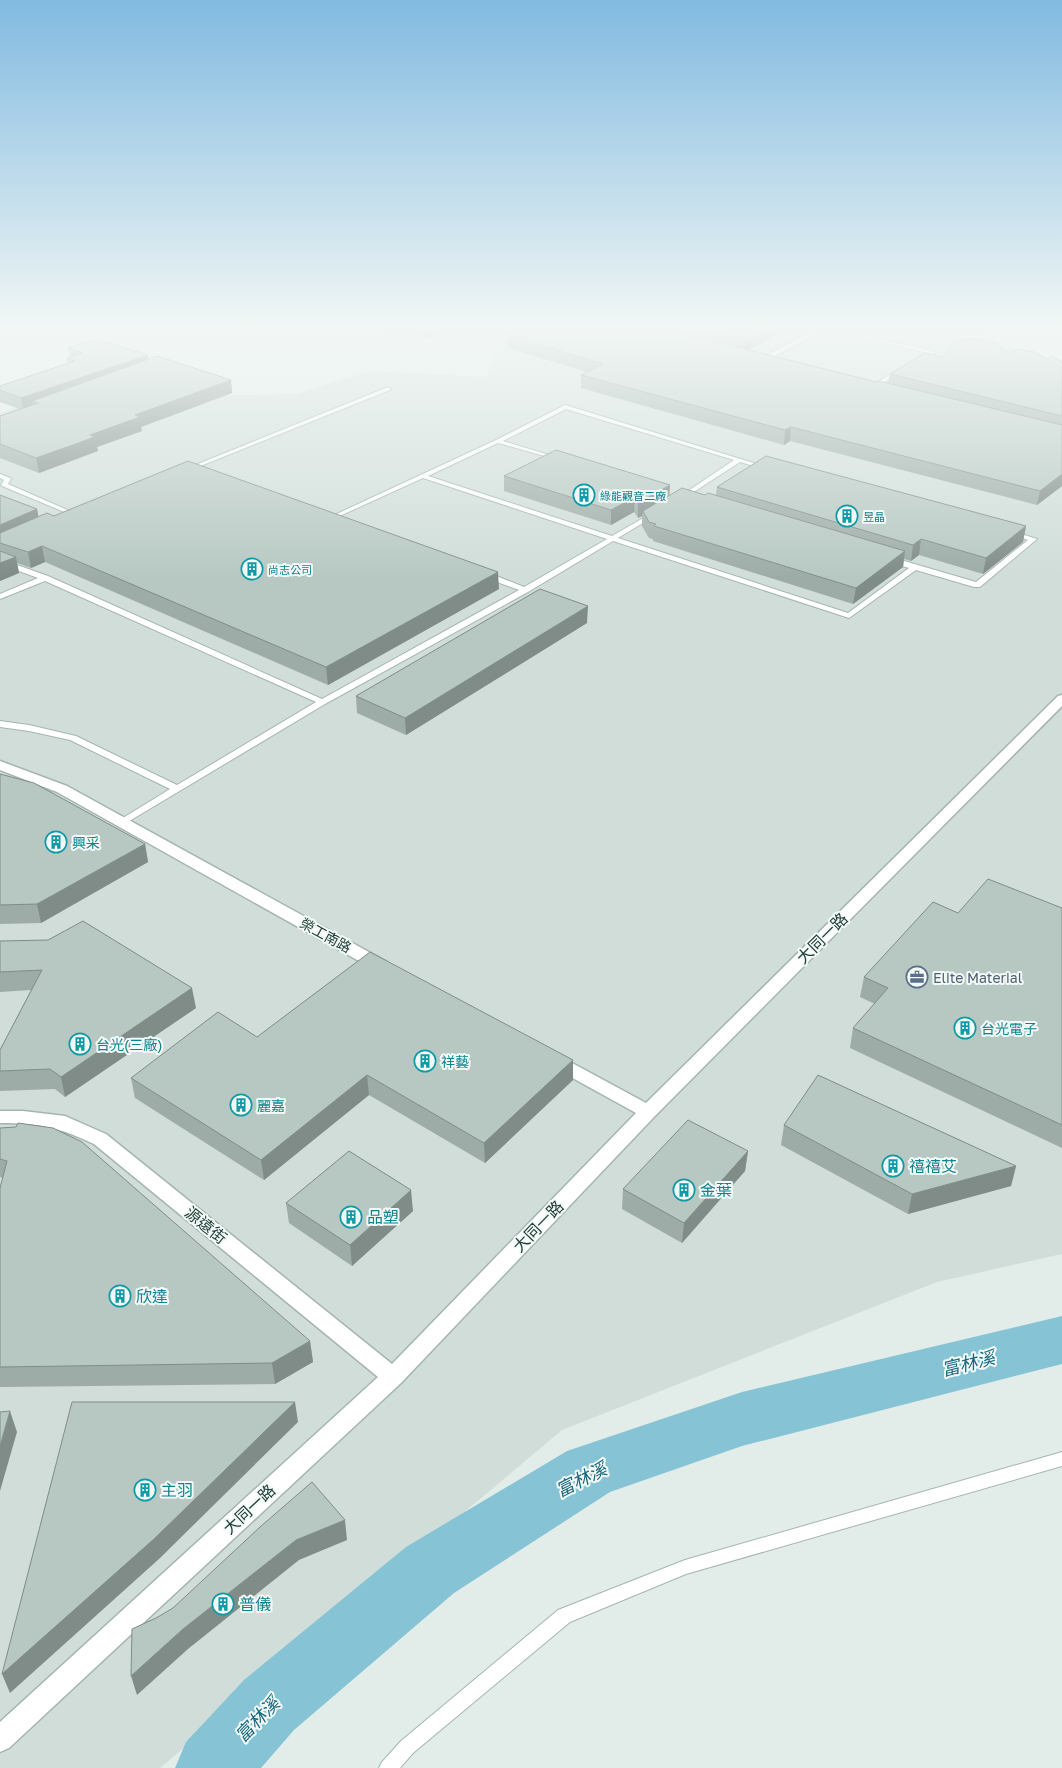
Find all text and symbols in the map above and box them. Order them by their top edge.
building icon: 綠能觀音二廠 [572,483,596,507]
place label: 綠能觀音二廠 [600,489,666,502]
building icon: 昱晶 [835,504,859,528]
place label: 昱晶 [863,510,885,523]
building icon: 尚志公司 [240,557,264,581]
place label: 尚志公司 [268,563,312,576]
building icon: 興采 [44,830,68,854]
place label: 興采 [72,834,100,851]
street label: 大同一路 [792,908,852,968]
street label: 榮工南路 [297,914,355,956]
office icon: Elite Material [905,965,929,989]
place label: Elite Material [933,969,1022,986]
building icon: 台光電子 [953,1016,977,1040]
place label: 台光電子 [981,1020,1037,1037]
building icon: 台光(三廠) [68,1032,92,1056]
place label: 台光(三廠) [96,1036,163,1053]
building icon: 祥藝 [413,1049,437,1073]
place label: 祥藝 [441,1053,469,1070]
building icon: 麗嘉 [229,1093,253,1117]
place label: 麗嘉 [257,1097,285,1114]
building icon: 禧禧艾 [881,1154,905,1178]
place label: 禧禧艾 [909,1156,957,1176]
building icon: 金葉 [672,1178,696,1202]
place label: 金葉 [700,1180,732,1200]
street label: 大同一路 [509,1196,567,1256]
street label: 源遠街 [181,1202,231,1248]
building icon: 品塑 [339,1205,363,1229]
place label: 品塑 [367,1207,399,1227]
building icon: 欣達 [108,1284,132,1308]
place label: 欣達 [136,1286,168,1306]
water label: 富林溪 [939,1345,1000,1380]
water label: 富林溪 [552,1456,613,1501]
building icon: 主羽 [133,1478,157,1502]
place label: 主羽 [161,1480,193,1500]
street label: 大同一路 [219,1480,279,1538]
building icon: 普儀 [211,1592,235,1616]
place label: 普儀 [239,1594,271,1614]
water label: 富林溪 [230,1690,286,1746]

